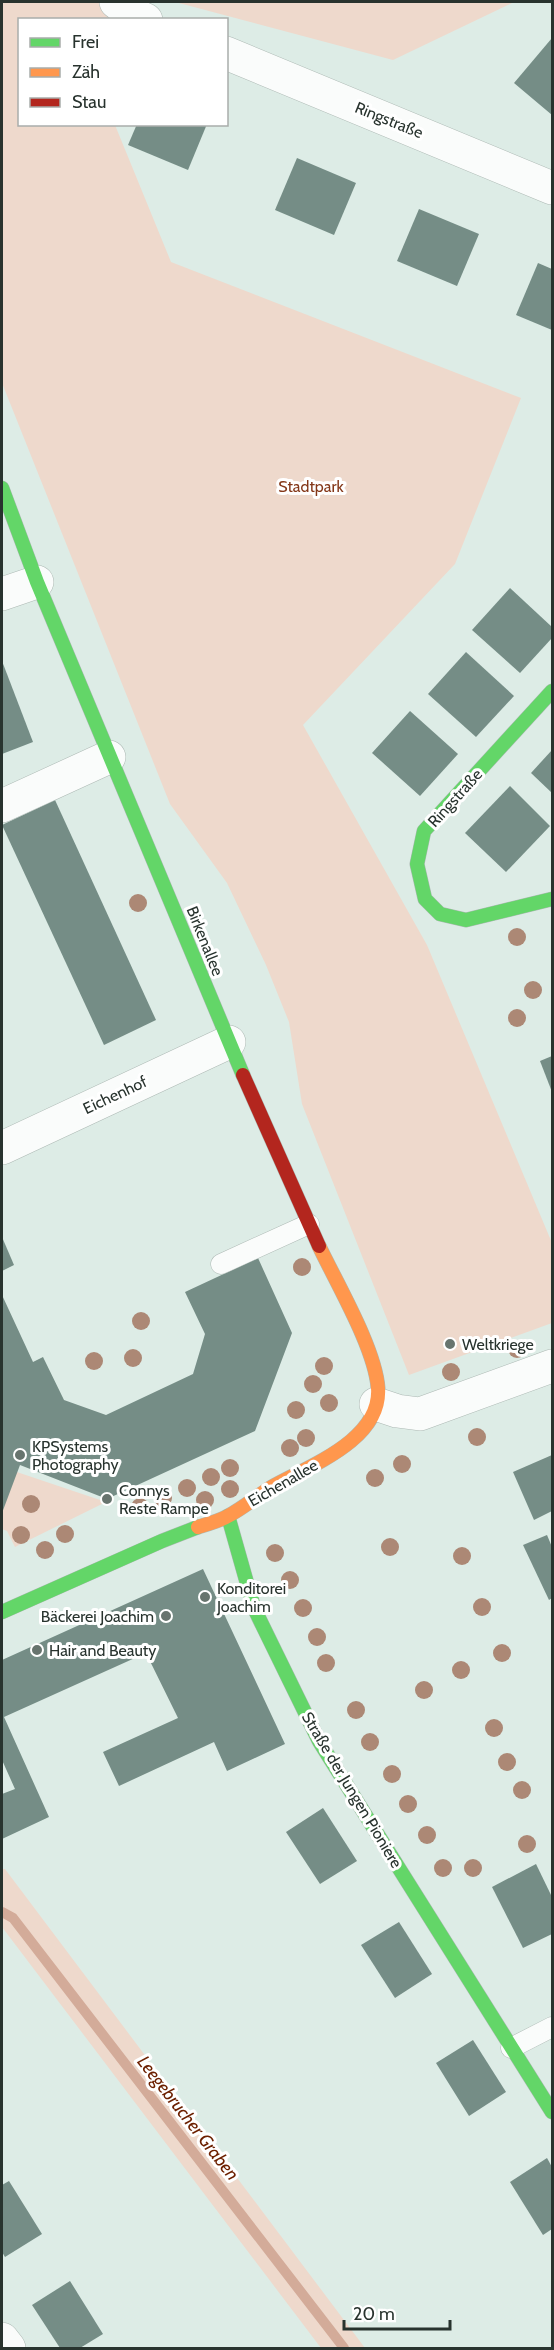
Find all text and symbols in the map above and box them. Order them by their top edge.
legend [18,18,228,126]
text: Frei [72,31,99,53]
text: Zäh [72,61,100,83]
text: Stau [72,91,106,113]
street label: Ringstraße [352,98,426,142]
park label: Stadtpark [278,477,344,496]
street label: Ringstraße [424,765,486,831]
street label: Birkenallee [182,903,228,979]
street label: Eichenhof [80,1072,151,1118]
place label: Weltkriege [462,1335,534,1354]
marker: Weltkriege [443,1337,457,1351]
place label: KPSystems Photography [32,1437,119,1474]
marker: KPSystems Photography [13,1448,27,1462]
street label: Eichenallee [245,1455,321,1511]
place label: Connys Reste Rampe [119,1481,209,1518]
marker: Connys Reste Rampe [100,1492,114,1506]
place label: Konditorei Joachim [216,1579,286,1616]
marker: Konditorei Joachim [198,1590,212,1604]
place label: Bäckerei Joachim [41,1607,154,1626]
marker: Bäckerei Joachim [159,1609,173,1623]
place label: Hair and Beauty [49,1641,156,1660]
marker: Hair and Beauty [30,1643,44,1657]
street label: Straße der Jungen Pioniere [298,1709,406,1871]
water label: Leegebrucher Graben [133,2051,243,2185]
scale bar [344,2293,450,2331]
text: 20 m [353,2303,395,2325]

